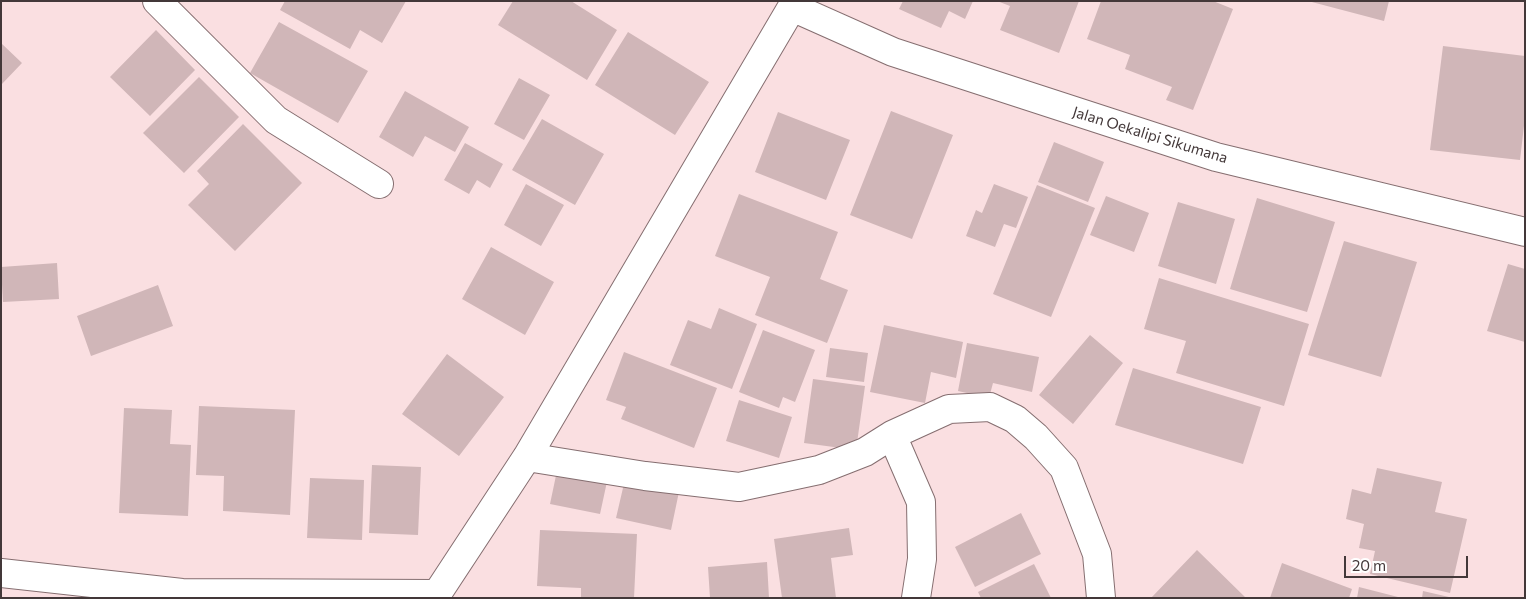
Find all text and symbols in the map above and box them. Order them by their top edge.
street label: Jalan Oekalipi Sikumana [1070,103,1230,167]
scale bar [1346,546,1470,578]
text: 20 m [1352,556,1386,574]

